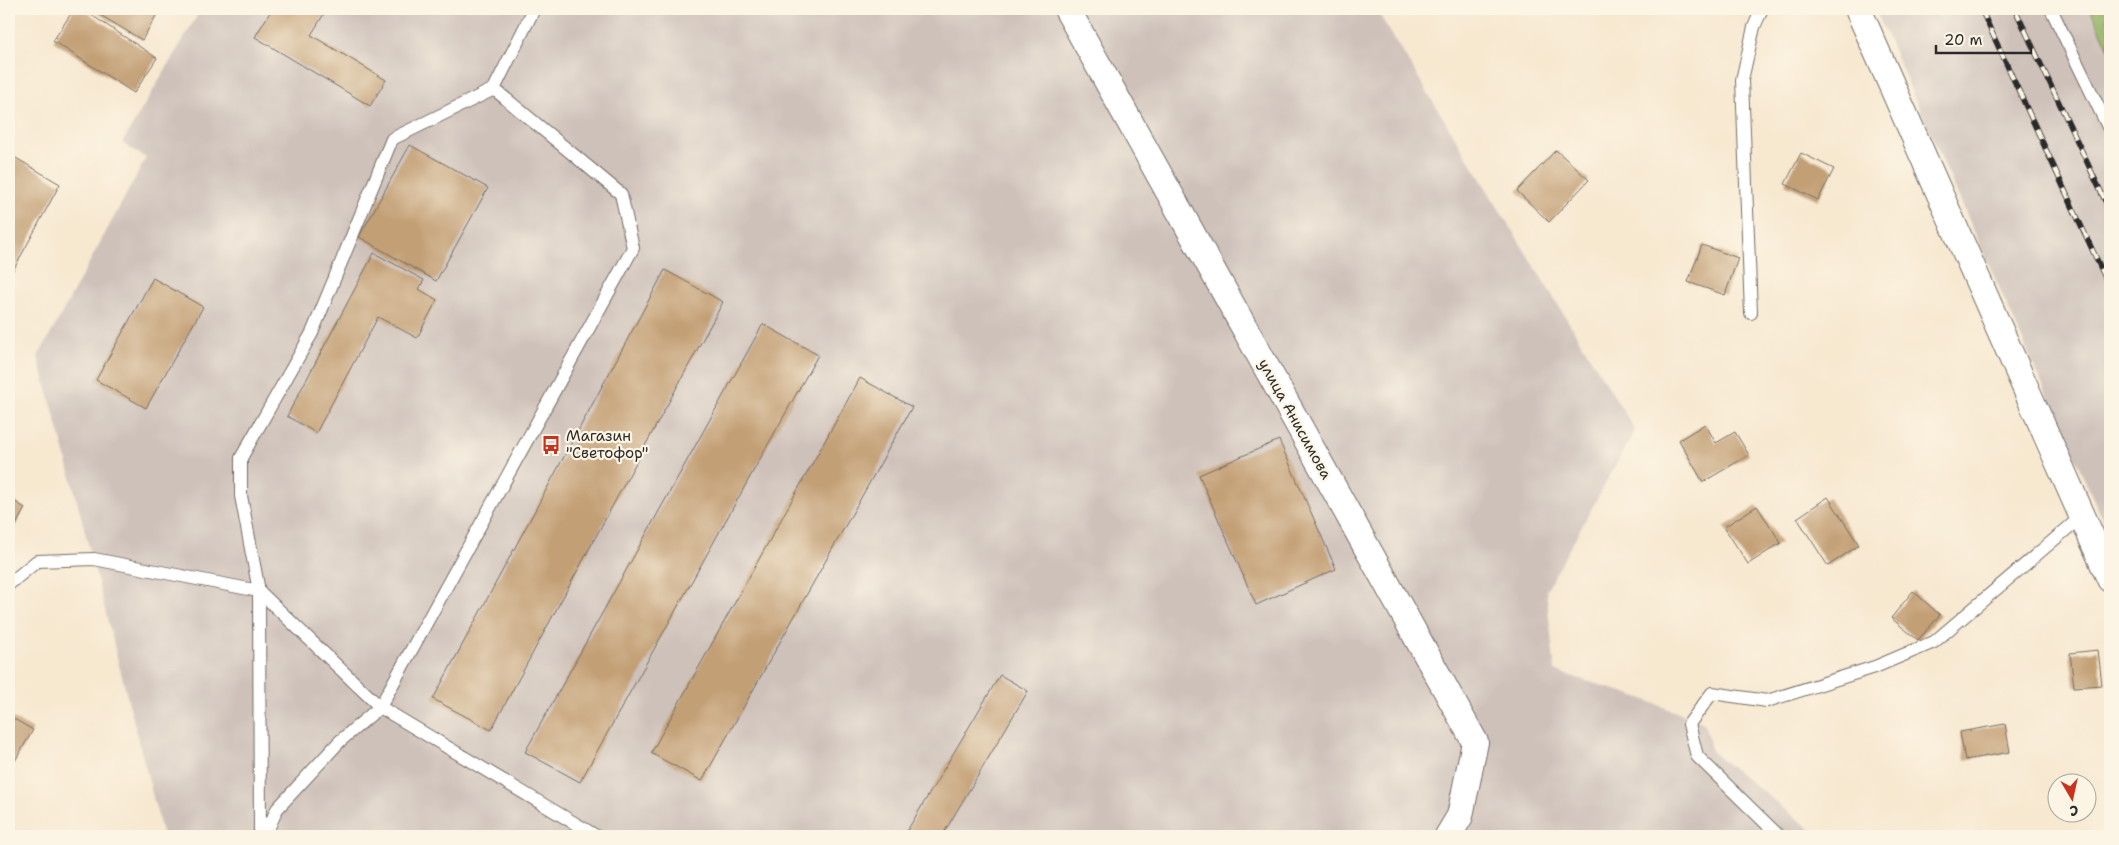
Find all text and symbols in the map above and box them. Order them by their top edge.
scale bar [1936,22,2032,54]
text: 20 m [1944,30,1983,50]
street label: улица Анисимова [1254,355,1337,483]
place label: Магазин "Светофор" [566,426,648,463]
bus stop icon: Магазин "Светофор" [540,434,562,456]
north arrow [2046,772,2096,822]
text: С [2068,801,2080,820]

